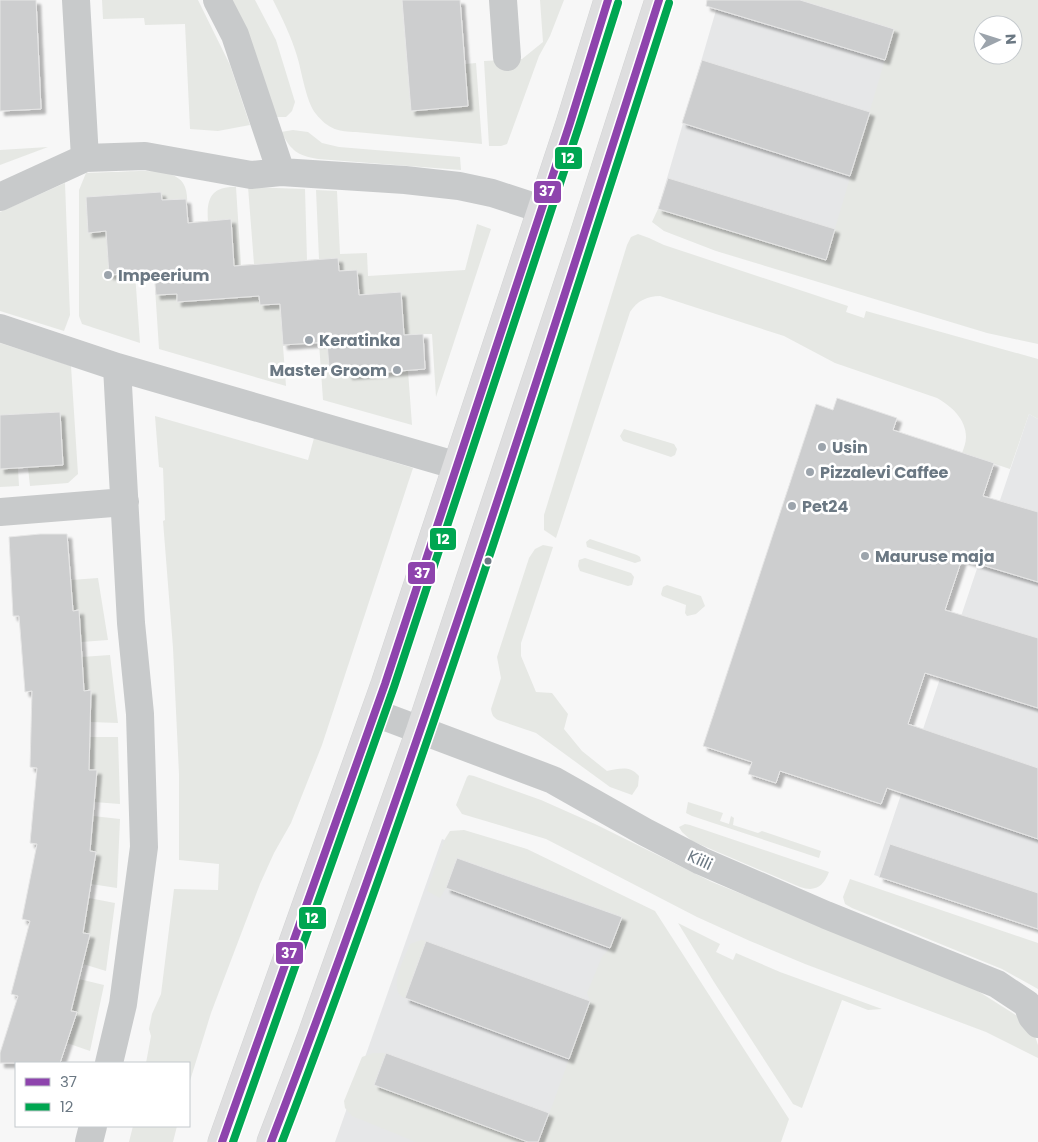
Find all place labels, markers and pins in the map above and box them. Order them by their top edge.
place label: Impeerium [118,264,210,287]
marker: Impeerium [102,269,114,281]
place label: Keratinka [319,329,400,352]
marker: Keratinka [303,334,315,346]
place label: Master Groom [270,359,387,382]
marker: Master Groom [391,364,403,376]
place label: Usin [832,436,868,459]
marker: Usin [816,441,828,453]
place label: Pizzalevi Caffee [820,461,949,484]
marker: Pizzalevi Caffee [804,466,816,478]
place label: Pet24 [802,495,848,518]
marker: Pet24 [786,500,798,512]
place label: Mauruse maja [875,545,995,568]
marker: Mauruse maja [859,550,871,562]
unlabelled marker [483,556,493,566]

